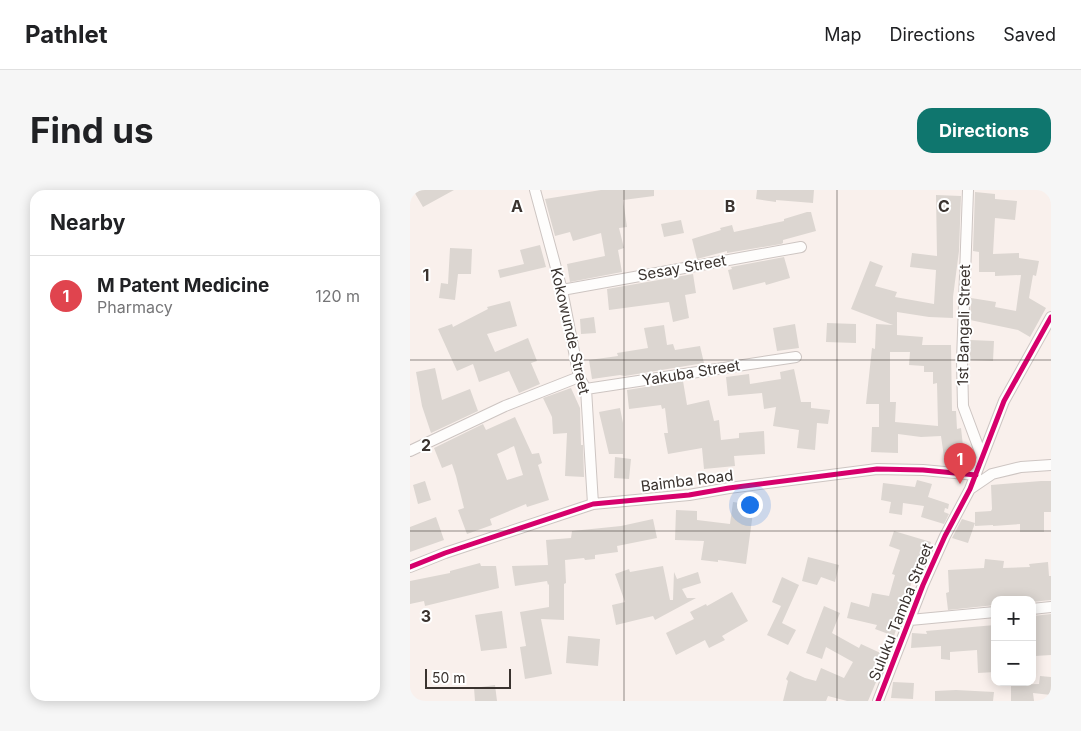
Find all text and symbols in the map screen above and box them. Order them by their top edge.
text: Pathlet [25,20,108,49]
text: Map [824,24,862,45]
text: Directions [890,24,975,45]
text: Saved [1003,24,1056,45]
button: Directions [917,108,1051,153]
text: Find us [30,109,154,151]
text: A [511,196,523,216]
text: B [725,196,735,216]
text: C [938,196,950,216]
text: Nearby [50,210,125,235]
street label: Sesay Street [636,250,728,285]
street label: 1st Bangali Street [953,264,974,386]
text: 1 [423,265,429,285]
street label: Kokowunde Street [547,266,594,396]
text: M Patent Medicine [97,274,269,297]
text: 1 [63,286,69,306]
text: 120 m [315,286,360,306]
text: Pharmacy [97,297,173,317]
street label: Yakuba Street [641,355,741,390]
text: 2 [421,435,431,455]
pin: 1 [944,443,976,484]
street label: Baimba Road [640,465,734,496]
your location [737,492,763,518]
street label: Suluku Tamba Street [864,540,937,683]
map controls [991,596,1036,686]
button: + [991,596,1036,641]
text: 3 [421,606,431,626]
button: − [991,641,1036,686]
scale bar [425,666,511,689]
text: 50 m [432,669,466,686]

